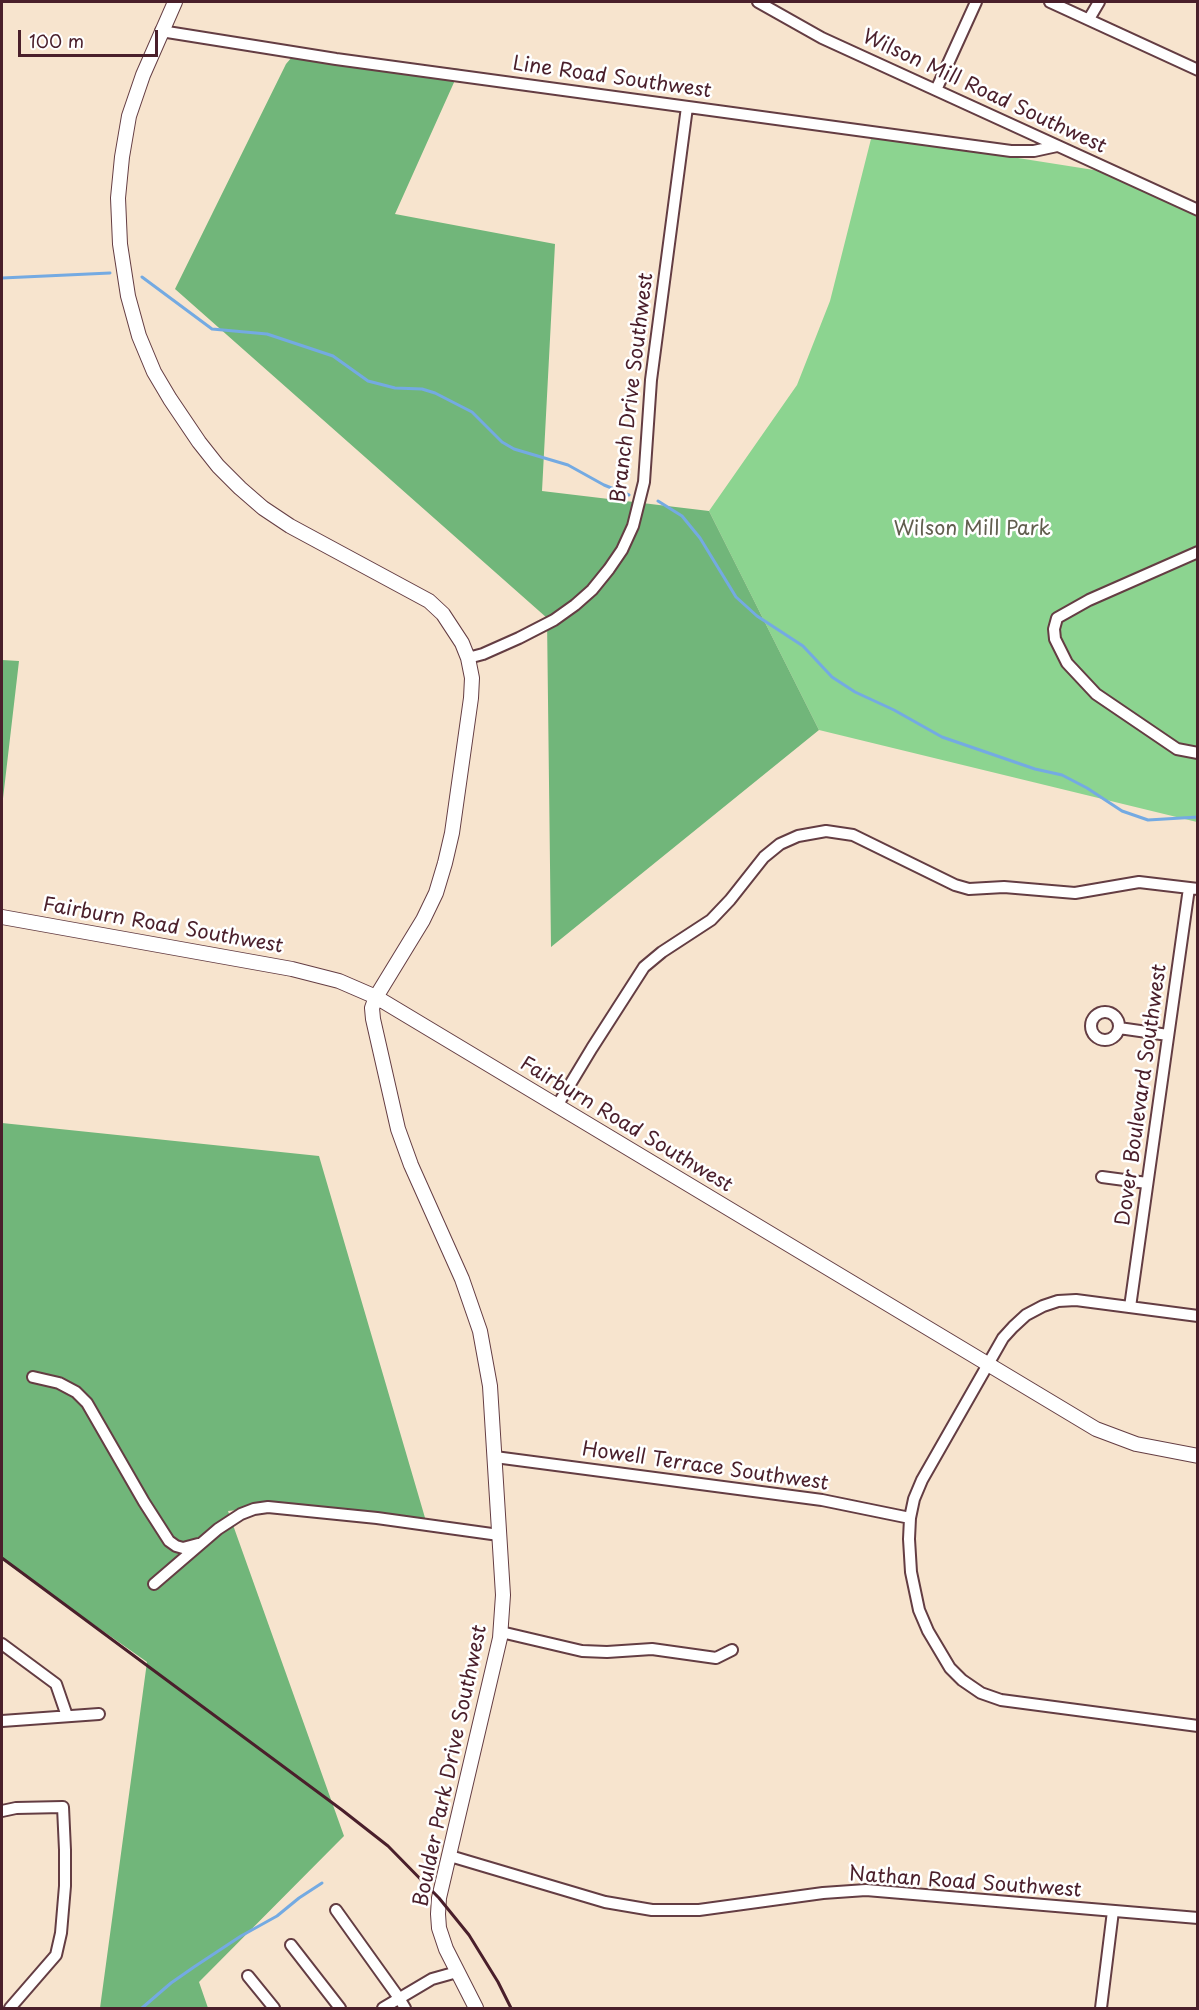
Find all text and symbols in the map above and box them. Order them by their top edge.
scale bar [21,18,160,56]
street label: Wilson Mill Road Southwest [858,25,1110,159]
text: 100 m [29,27,84,54]
street label: Line Road Southwest [511,52,713,104]
street label: Branch Drive Southwest [607,271,659,505]
park label: Wilson Mill Park [893,517,1051,541]
street label: Fairburn Road Southwest [41,893,285,959]
street label: Dover Boulevard Southwest [1112,963,1172,1227]
street label: Fairburn Road Southwest [515,1052,737,1198]
street label: Howell Terrace Southwest [580,1438,830,1496]
street label: Boulder Park Drive Southwest [409,1623,493,1909]
street label: Nathan Road Southwest [848,1863,1082,1903]

